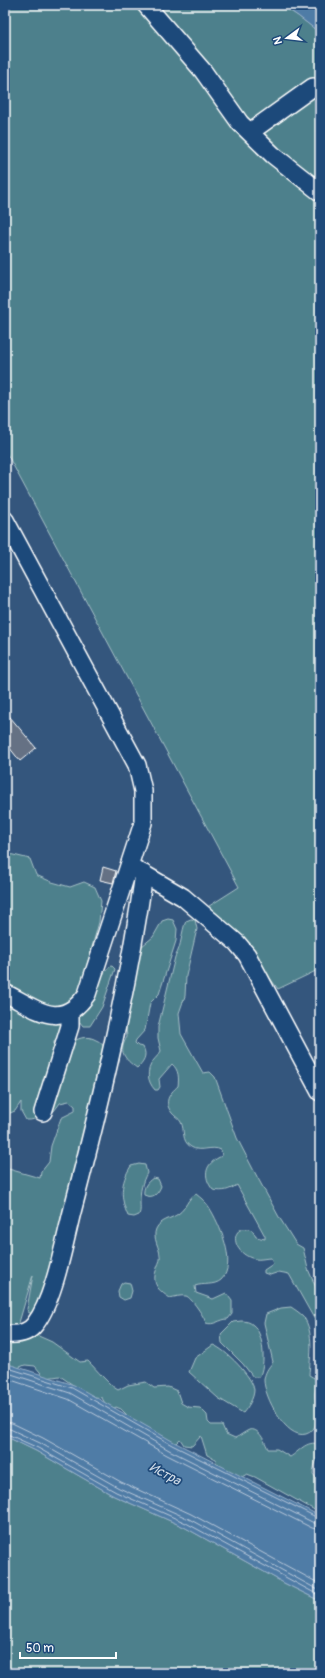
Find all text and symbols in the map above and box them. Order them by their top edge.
north arrow [267,18,307,58]
text: N [270,35,285,46]
water label: Истра [147,1459,184,1489]
scale bar [20,1634,116,1660]
text: 50 m [26,1641,54,1656]

